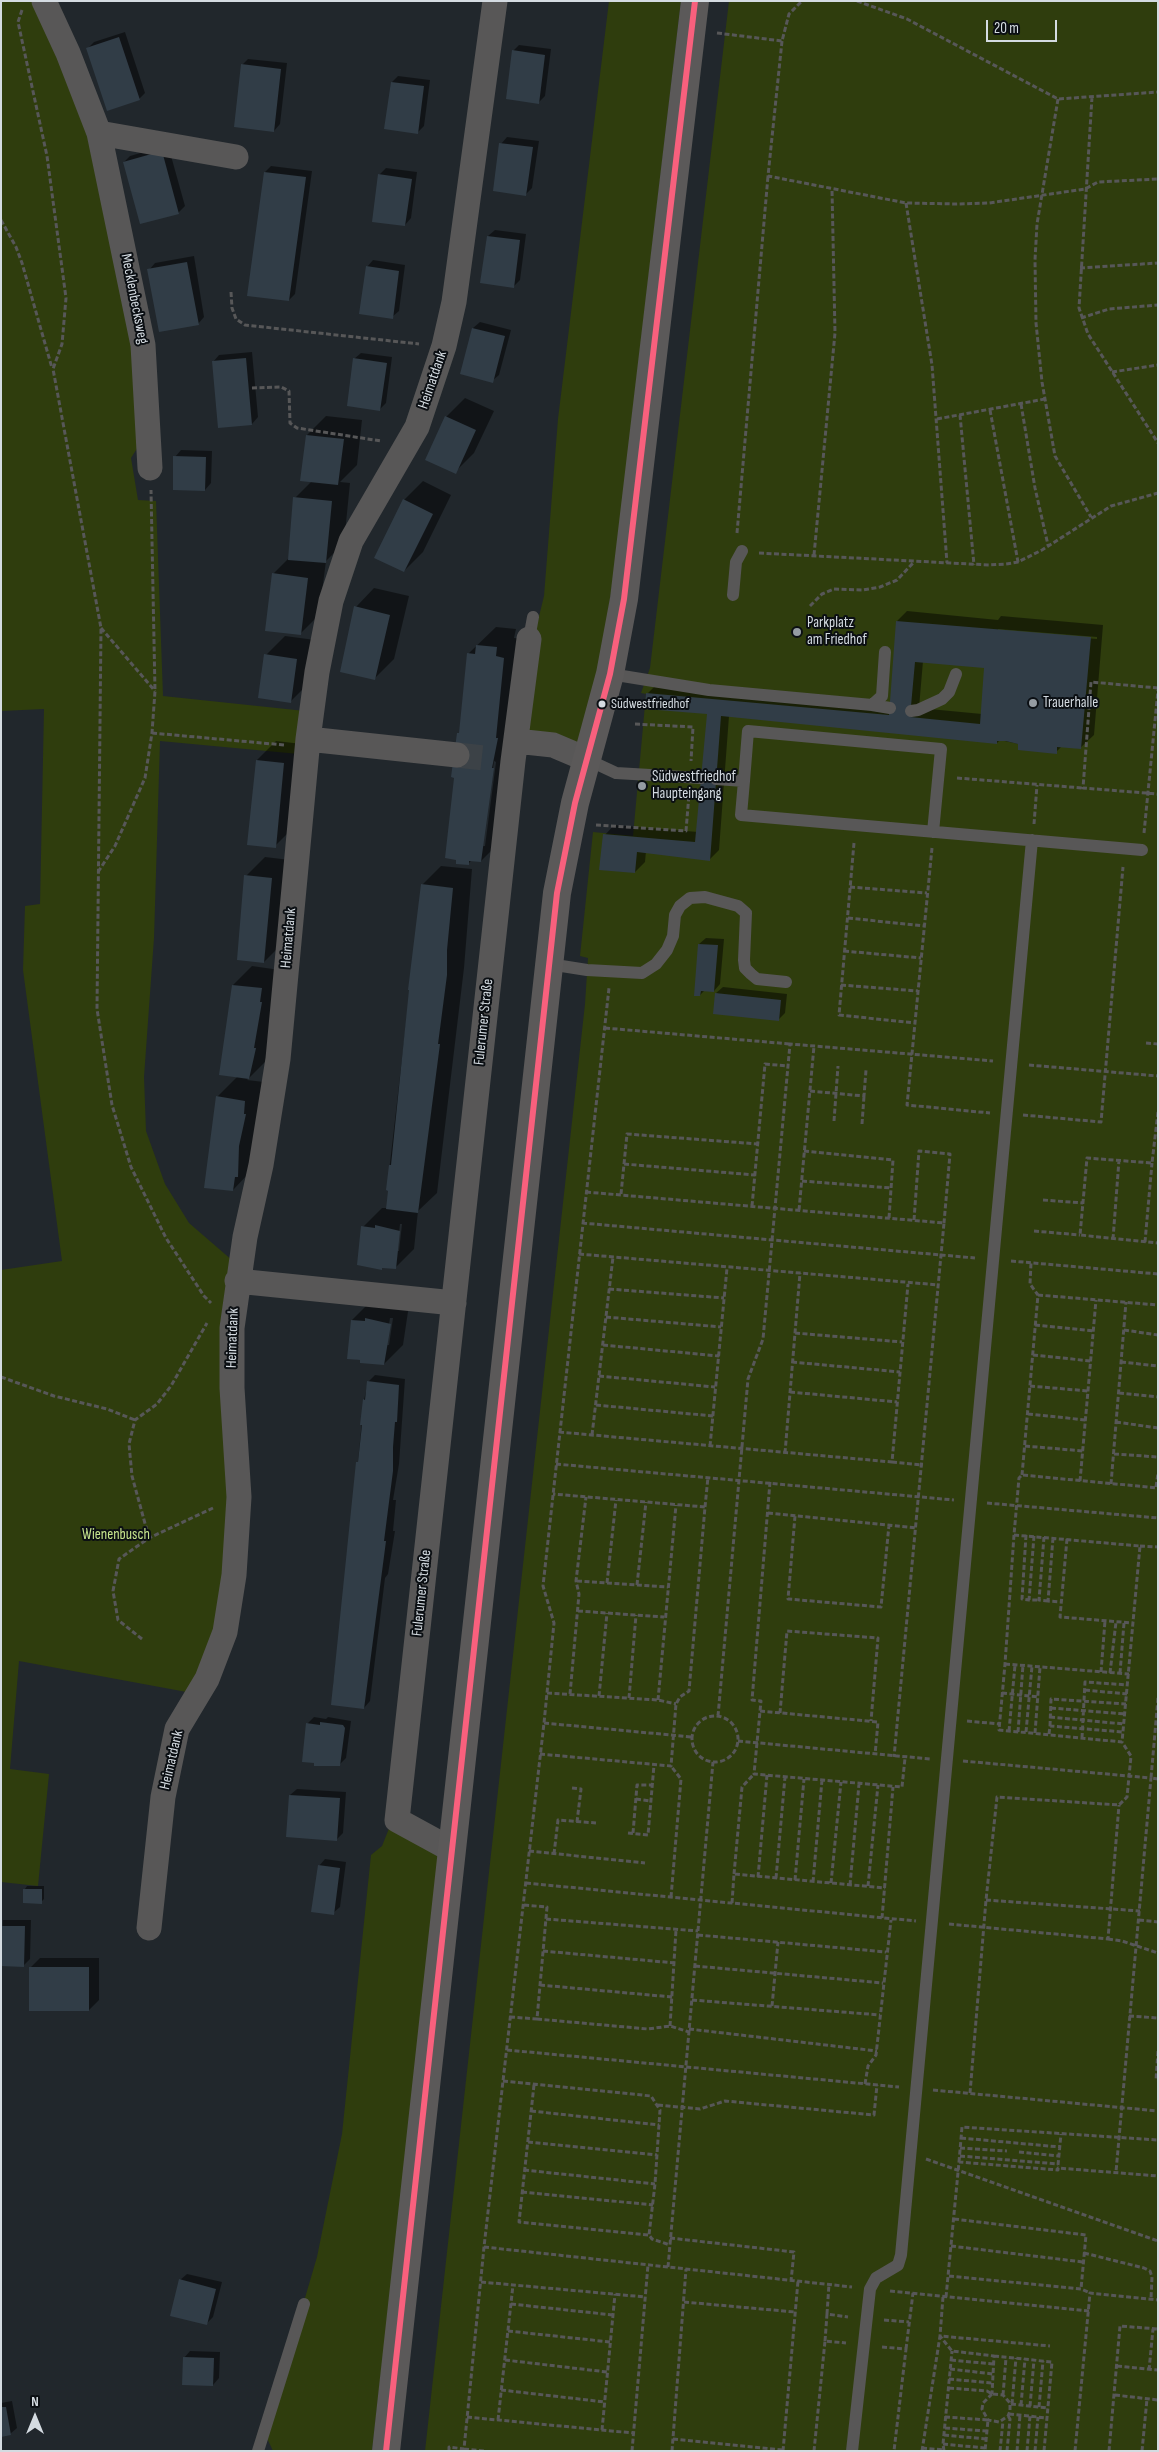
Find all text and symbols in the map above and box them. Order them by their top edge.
scale bar [989,10,1060,42]
text: 20 m [994,19,1019,38]
street label: Mecklenbecksweg [116,252,152,346]
street label: Heimatdank [415,348,451,412]
place label: Parkplatz am Friedhof [807,614,867,649]
marker: Parkplatz am Friedhof [791,626,803,638]
place label: Trauerhalle [1043,694,1098,712]
place label: Südwestfriedhof [611,696,689,712]
marker: Trauerhalle [1027,697,1039,709]
marker: Südwestfriedhof [597,699,607,709]
place label: Südwestfriedhof Haupteingang [652,768,736,803]
marker: Südwestfriedhof Haupteingang [636,780,648,792]
street label: Heimatdank [277,907,301,969]
street label: Fulerumer Straße [471,978,497,1066]
street label: Heimatdank [223,1307,243,1369]
park label: Wienenbusch [82,1526,150,1544]
street label: Fulerumer Straße [409,1549,435,1637]
street label: Heimatdank [156,1729,188,1791]
north arrow [10,2392,60,2442]
text: N [31,2393,39,2410]

